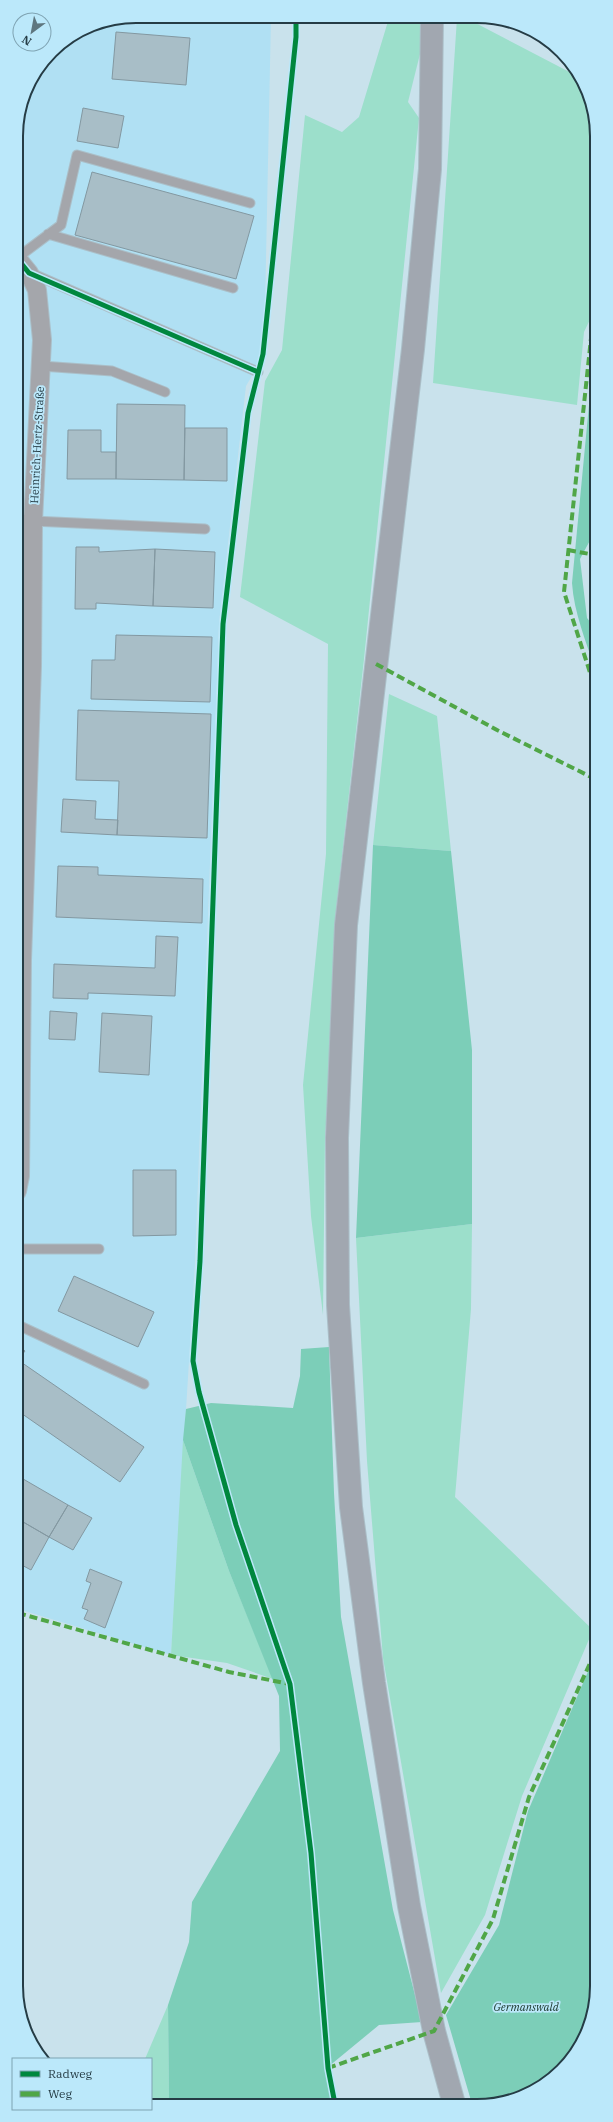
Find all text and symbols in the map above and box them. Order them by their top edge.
north arrow [12,12,52,52]
text: N [19,32,34,49]
street label: Heinrich-Hertz-Straße [27,386,47,504]
park label: Germanswald [493,2000,560,2014]
legend [12,2058,152,2110]
text: Radweg [48,2066,93,2081]
text: Weg [48,2086,73,2101]

